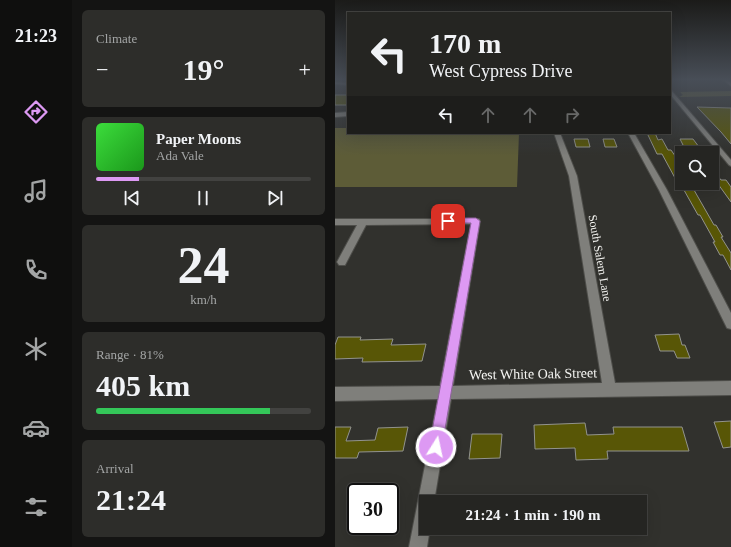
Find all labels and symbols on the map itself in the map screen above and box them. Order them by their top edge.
pin [431,204,465,238]
street label: South Salem Lane [585,213,615,303]
street label: West White Oak Street [469,365,597,383]
position arrow [415,426,457,468]
speed limit sign: 30 [347,483,399,535]

